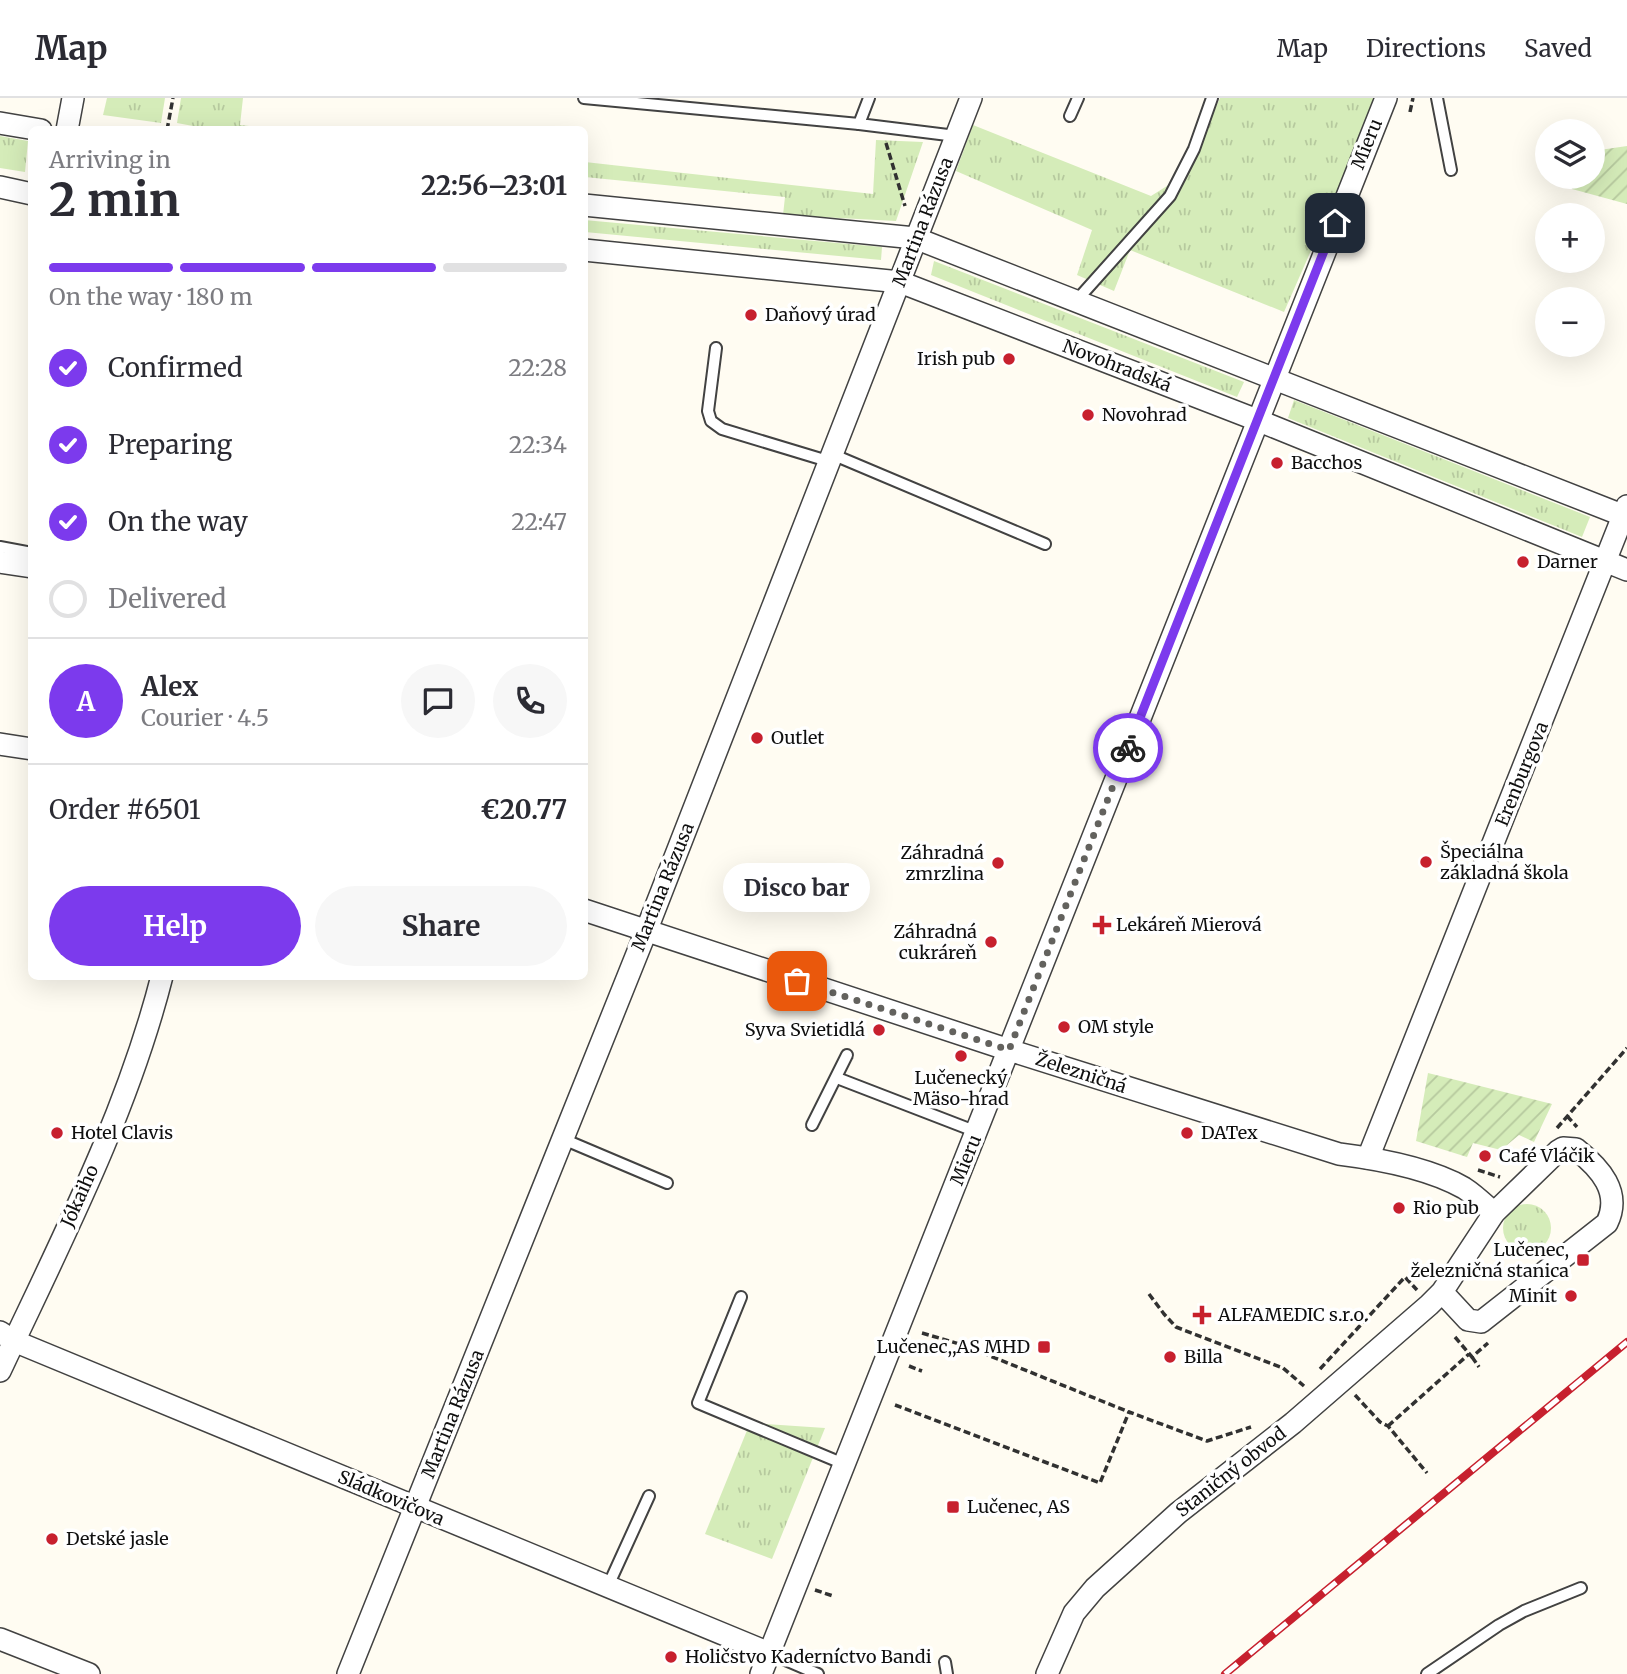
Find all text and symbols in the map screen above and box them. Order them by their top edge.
text: Map [35,28,108,69]
text: Map [1277,33,1328,64]
text: Directions [1366,33,1486,64]
text: Saved [1524,33,1592,64]
street label: Mieru [1346,115,1387,172]
map controls [1535,119,1605,357]
button: layers [1535,119,1605,189]
text: Arriving in [49,145,171,174]
street label: Martina Rázusa [887,154,958,290]
text: 22:56–23:01 [421,169,567,202]
text: 2 min [49,171,180,229]
pin [1305,193,1365,253]
button: + [1535,203,1605,273]
icon: home [1316,204,1354,242]
text: On the way · 180 m [49,282,253,311]
button: − [1535,287,1605,357]
place label: Daňový úrad [765,303,876,326]
marker: Daňový úrad [743,307,759,323]
street label: Novohradská [1060,334,1175,397]
place label: Irish pub [917,347,995,370]
icon: check [49,349,87,387]
text: Confirmed [108,351,243,384]
marker: Irish pub [1001,351,1017,367]
text: 22:28 [508,353,567,382]
place label: Novohrad [1102,403,1187,426]
marker: Novohrad [1080,407,1096,423]
icon: check [49,426,87,464]
text: Preparing [108,428,232,461]
text: 22:34 [509,430,567,459]
place label: Bacchos [1291,451,1362,474]
marker: Bacchos [1269,455,1285,471]
icon: check [49,503,87,541]
text: On the way [108,505,248,538]
text: 22:47 [511,507,567,536]
place label: Darner [1537,550,1598,573]
marker: Darner [1515,554,1531,570]
text: Delivered [108,582,227,615]
button: chat [401,664,475,738]
button: phone [493,664,567,738]
text: Alex [141,670,198,703]
text: A [77,685,95,718]
text: Courier · 4.5 [141,703,269,732]
courier [1093,713,1163,783]
street label: Erenburgova [1490,718,1553,829]
place label: Outlet [771,726,824,749]
icon: bike [1109,729,1147,767]
marker: Outlet [749,730,765,746]
text: Order #6501 [49,793,201,826]
text: €20.77 [480,793,567,826]
street label: Martina Rázusa [626,819,699,954]
place label: Špeciálna základná škola [1440,840,1569,884]
place label: Záhradná zmrzlina [900,841,984,885]
marker: Špeciálna základná škola [1418,854,1434,870]
marker: Záhradná zmrzlina [990,855,1006,871]
callout: Disco bar [724,862,870,911]
text: Disco bar [744,873,849,902]
button: Help [49,886,301,966]
button: Share [315,886,567,966]
place label: Lekáreň Mierová [1116,913,1262,936]
marker: Lekáreň Mierová [1094,917,1110,933]
place label: Záhradná cukráreň [893,920,977,964]
marker: Záhradná cukráreň [983,934,999,950]
pin [767,951,827,1011]
icon: bag [778,962,816,1000]
place label: OM style [1078,1015,1154,1038]
place label: Syva Svietidlá [745,1018,865,1041]
marker: OM style [1056,1019,1072,1035]
marker: Syva Svietidlá [871,1022,887,1038]
street label: Železničná [1033,1047,1130,1098]
marker: Lučenecký Mäso-hrad [953,1048,969,1064]
place label: Lučenecký Mäso-hrad [913,1066,1009,1110]
place label: Hotel Clavis [71,1121,173,1144]
place label: DATex [1201,1121,1258,1144]
marker: Hotel Clavis [49,1125,65,1141]
marker: DATex [1179,1125,1195,1141]
street label: Mieru [945,1131,986,1188]
place label: Café Vláčik [1499,1144,1595,1167]
marker: Café Vláčik [1477,1148,1493,1164]
street label: Jókaiho [55,1161,103,1231]
place label: Rio pub [1413,1196,1479,1219]
marker: Rio pub [1391,1200,1407,1216]
place label: Lučenec, železničná stanica [1410,1238,1569,1282]
marker: Lučenec, železničná stanica [1575,1252,1591,1268]
place label: Minit [1509,1284,1557,1307]
marker: Minit [1563,1288,1579,1304]
place label: ALFAMEDIC s.r.o. [1217,1303,1368,1326]
marker: ALFAMEDIC s.r.o. [1192,1305,1212,1325]
place label: Lučenec,,AS MHD [877,1335,1030,1358]
marker: Lučenec,,AS MHD [1036,1339,1052,1355]
place label: Billa [1184,1345,1223,1368]
street label: Martina Rázusa [416,1346,489,1481]
marker: Billa [1162,1349,1178,1365]
street label: Staničný obvod [1171,1421,1290,1522]
street label: Sládkovičova [335,1465,448,1530]
place label: Lučenec, AS [967,1495,1070,1518]
marker: Lučenec, AS [945,1499,961,1515]
place label: Detské jasle [66,1527,169,1550]
marker: Detské jasle [44,1531,60,1547]
place label: Holičstvo Kaderníctvo Bandi [685,1645,932,1668]
marker: Holičstvo Kaderníctvo Bandi [663,1649,679,1665]

